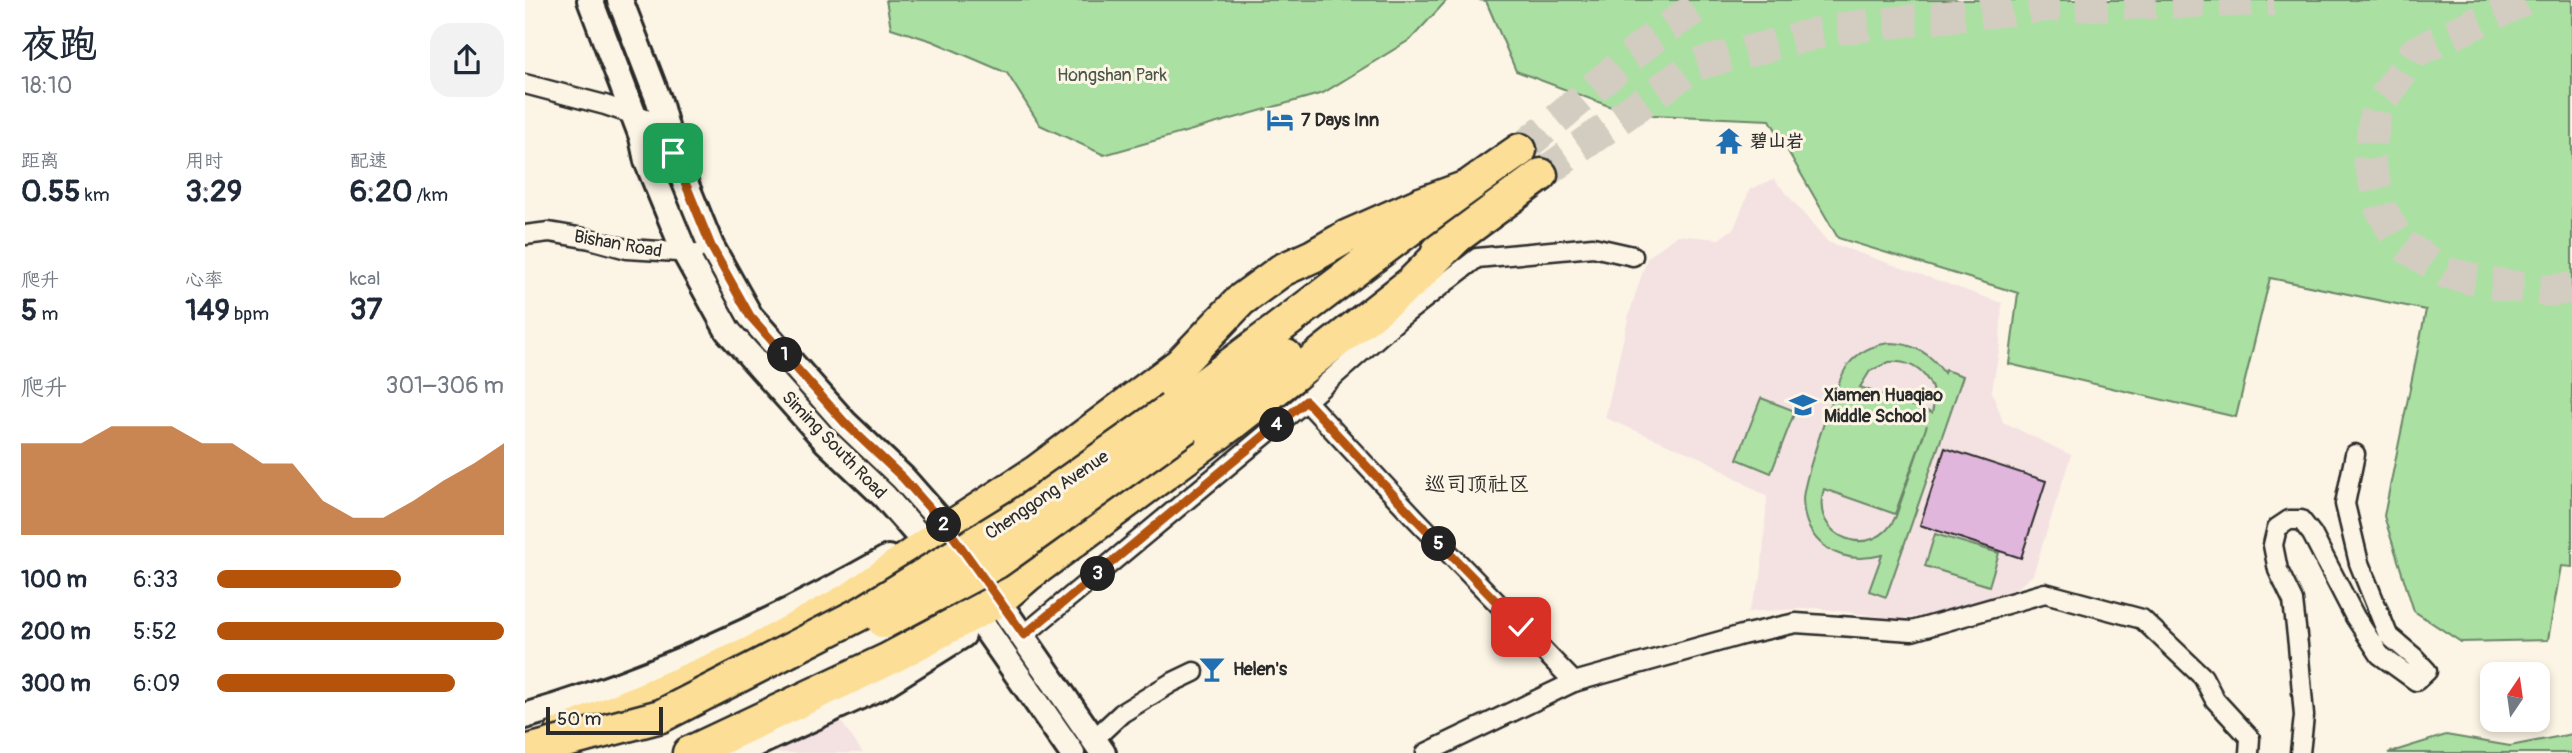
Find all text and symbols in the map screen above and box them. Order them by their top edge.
text: 夜跑 [21,21,97,69]
button: share [430,23,504,97]
park label: Hongshan Park [1057,64,1168,87]
text: 18:10 [21,71,72,100]
hotel icon: 7 Days Inn [1265,105,1295,135]
place label: 7 Days Inn [1301,109,1379,132]
pin [643,123,703,183]
temple icon: 碧山岩 [1714,126,1744,156]
place label: 碧山岩 [1750,130,1804,153]
icon: arrive [654,134,692,172]
text: 距离 [21,149,59,173]
text: 用时 [185,149,223,173]
text: 配速 [350,149,388,173]
text: 0.55 [21,173,81,210]
text: 3:29 [185,173,242,210]
text: 6:20 [350,173,412,210]
text: km [81,183,110,207]
text: /km [412,183,448,207]
street label: Bishan Road [572,225,664,263]
text: kcal [350,267,381,291]
text: 爬升 [21,268,59,292]
text: 心率 [185,268,223,292]
text: 37 [350,291,382,328]
text: 5 [21,292,37,329]
text: 149 [185,292,230,329]
text: m [37,302,58,326]
text: bpm [230,302,269,326]
pin: 1 [768,338,803,372]
text: 1 [781,342,788,366]
text: 301–306 m [386,371,504,400]
text: 爬升 [21,373,67,402]
place label: Xiamen Huaqiao Middle School [1824,384,1943,428]
street label: Siming South Road [777,386,891,504]
school or university icon: Xiamen Huaqiao Middle School [1788,390,1818,420]
pin: 4 [1259,408,1295,442]
text: 4 [1271,412,1282,436]
street label: Chenggong Avenue [981,445,1113,545]
district label: 巡司顶社区 [1425,471,1530,498]
pin: 2 [927,508,961,542]
text: 2 [938,512,949,536]
pin: 5 [1422,526,1457,562]
text: 5 [1433,531,1444,555]
pin: 3 [1081,556,1115,592]
text: 3 [1092,561,1103,585]
text: 100 m [21,565,87,594]
text: 6:33 [133,565,178,594]
pin [1491,597,1551,657]
icon: check [1502,608,1540,646]
text: 200 m [21,617,91,646]
text: 5:52 [133,617,177,646]
bar icon: Helen's [1197,654,1227,684]
place label: Helen's [1233,658,1288,681]
north arrow [2480,662,2550,732]
map controls [2480,662,2550,732]
text: 300 m [21,669,91,698]
text: 6:09 [133,669,180,698]
scale bar [546,704,663,736]
text: 50 m [557,707,601,731]

